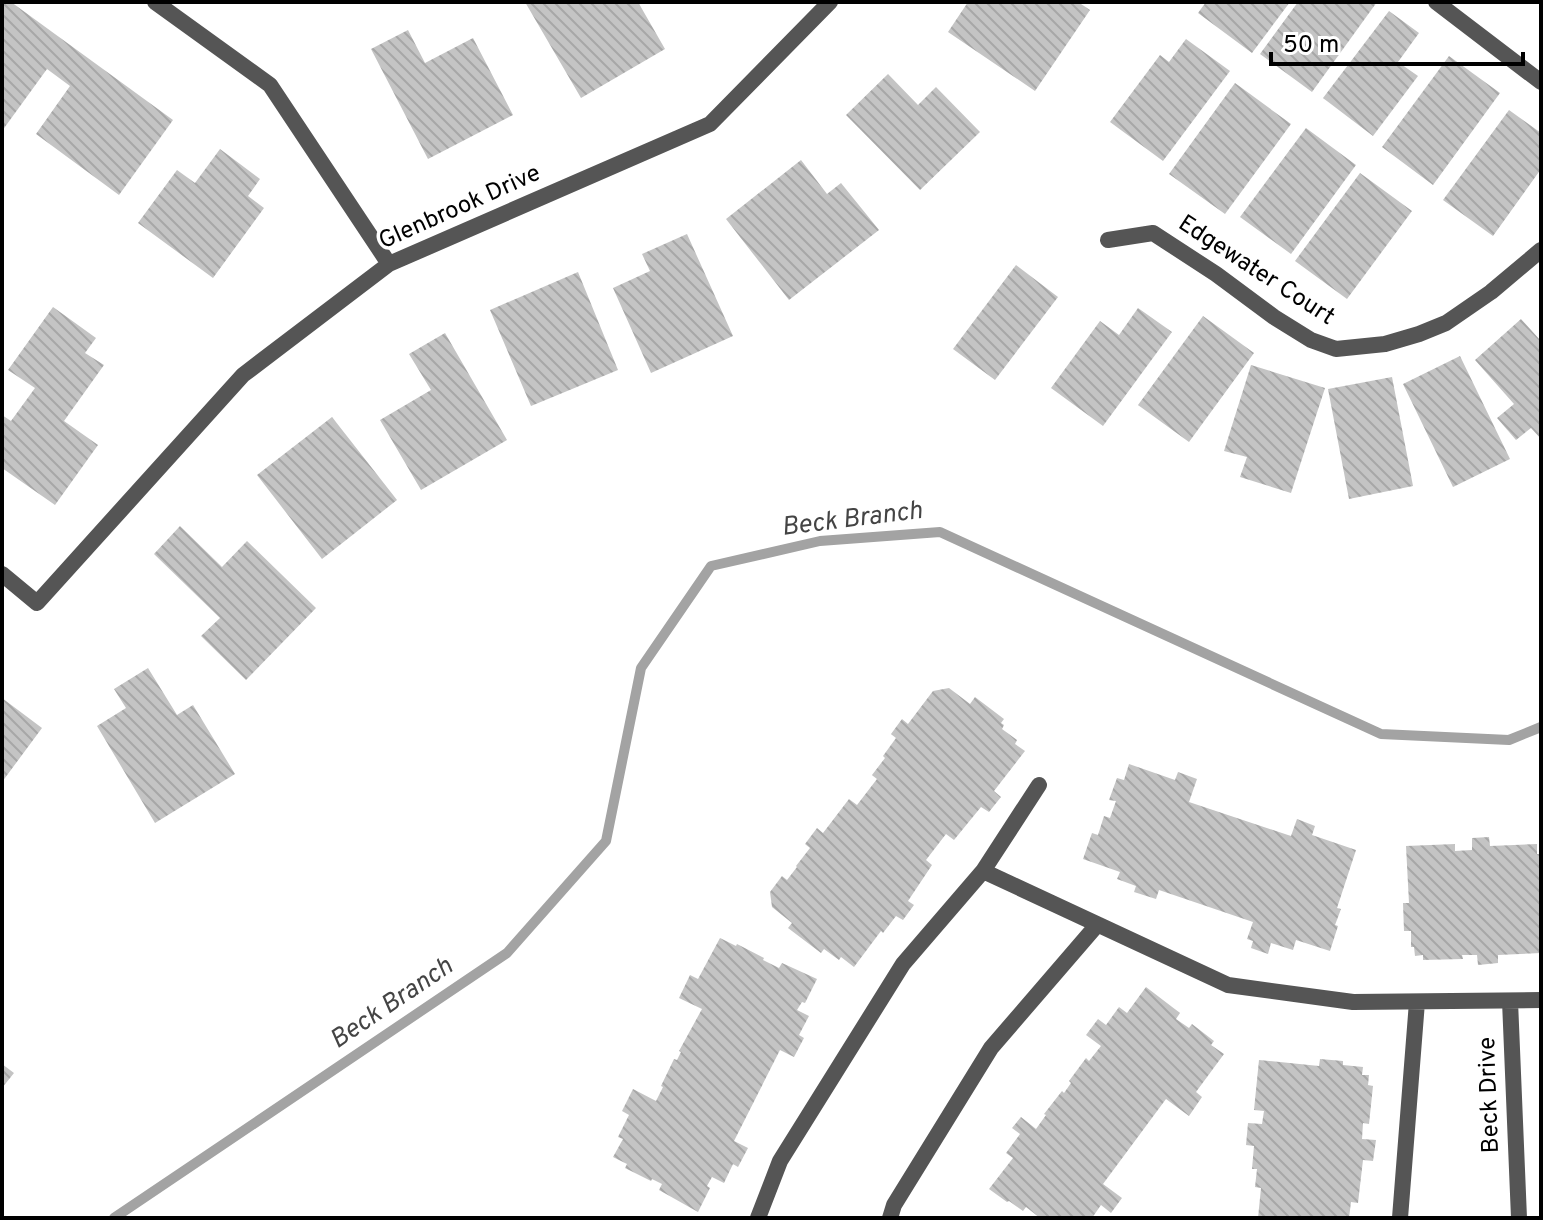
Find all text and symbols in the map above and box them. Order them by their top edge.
scale bar [1271,16,1523,66]
text: 50 m [1283,31,1339,61]
street label: Glenbrook Drive [374,159,546,257]
street label: Edgewater Court [1172,209,1340,333]
water label: Beck Branch [780,495,924,545]
water label: Beck Branch [324,951,460,1057]
street label: Beck Drive [1473,1036,1507,1154]

